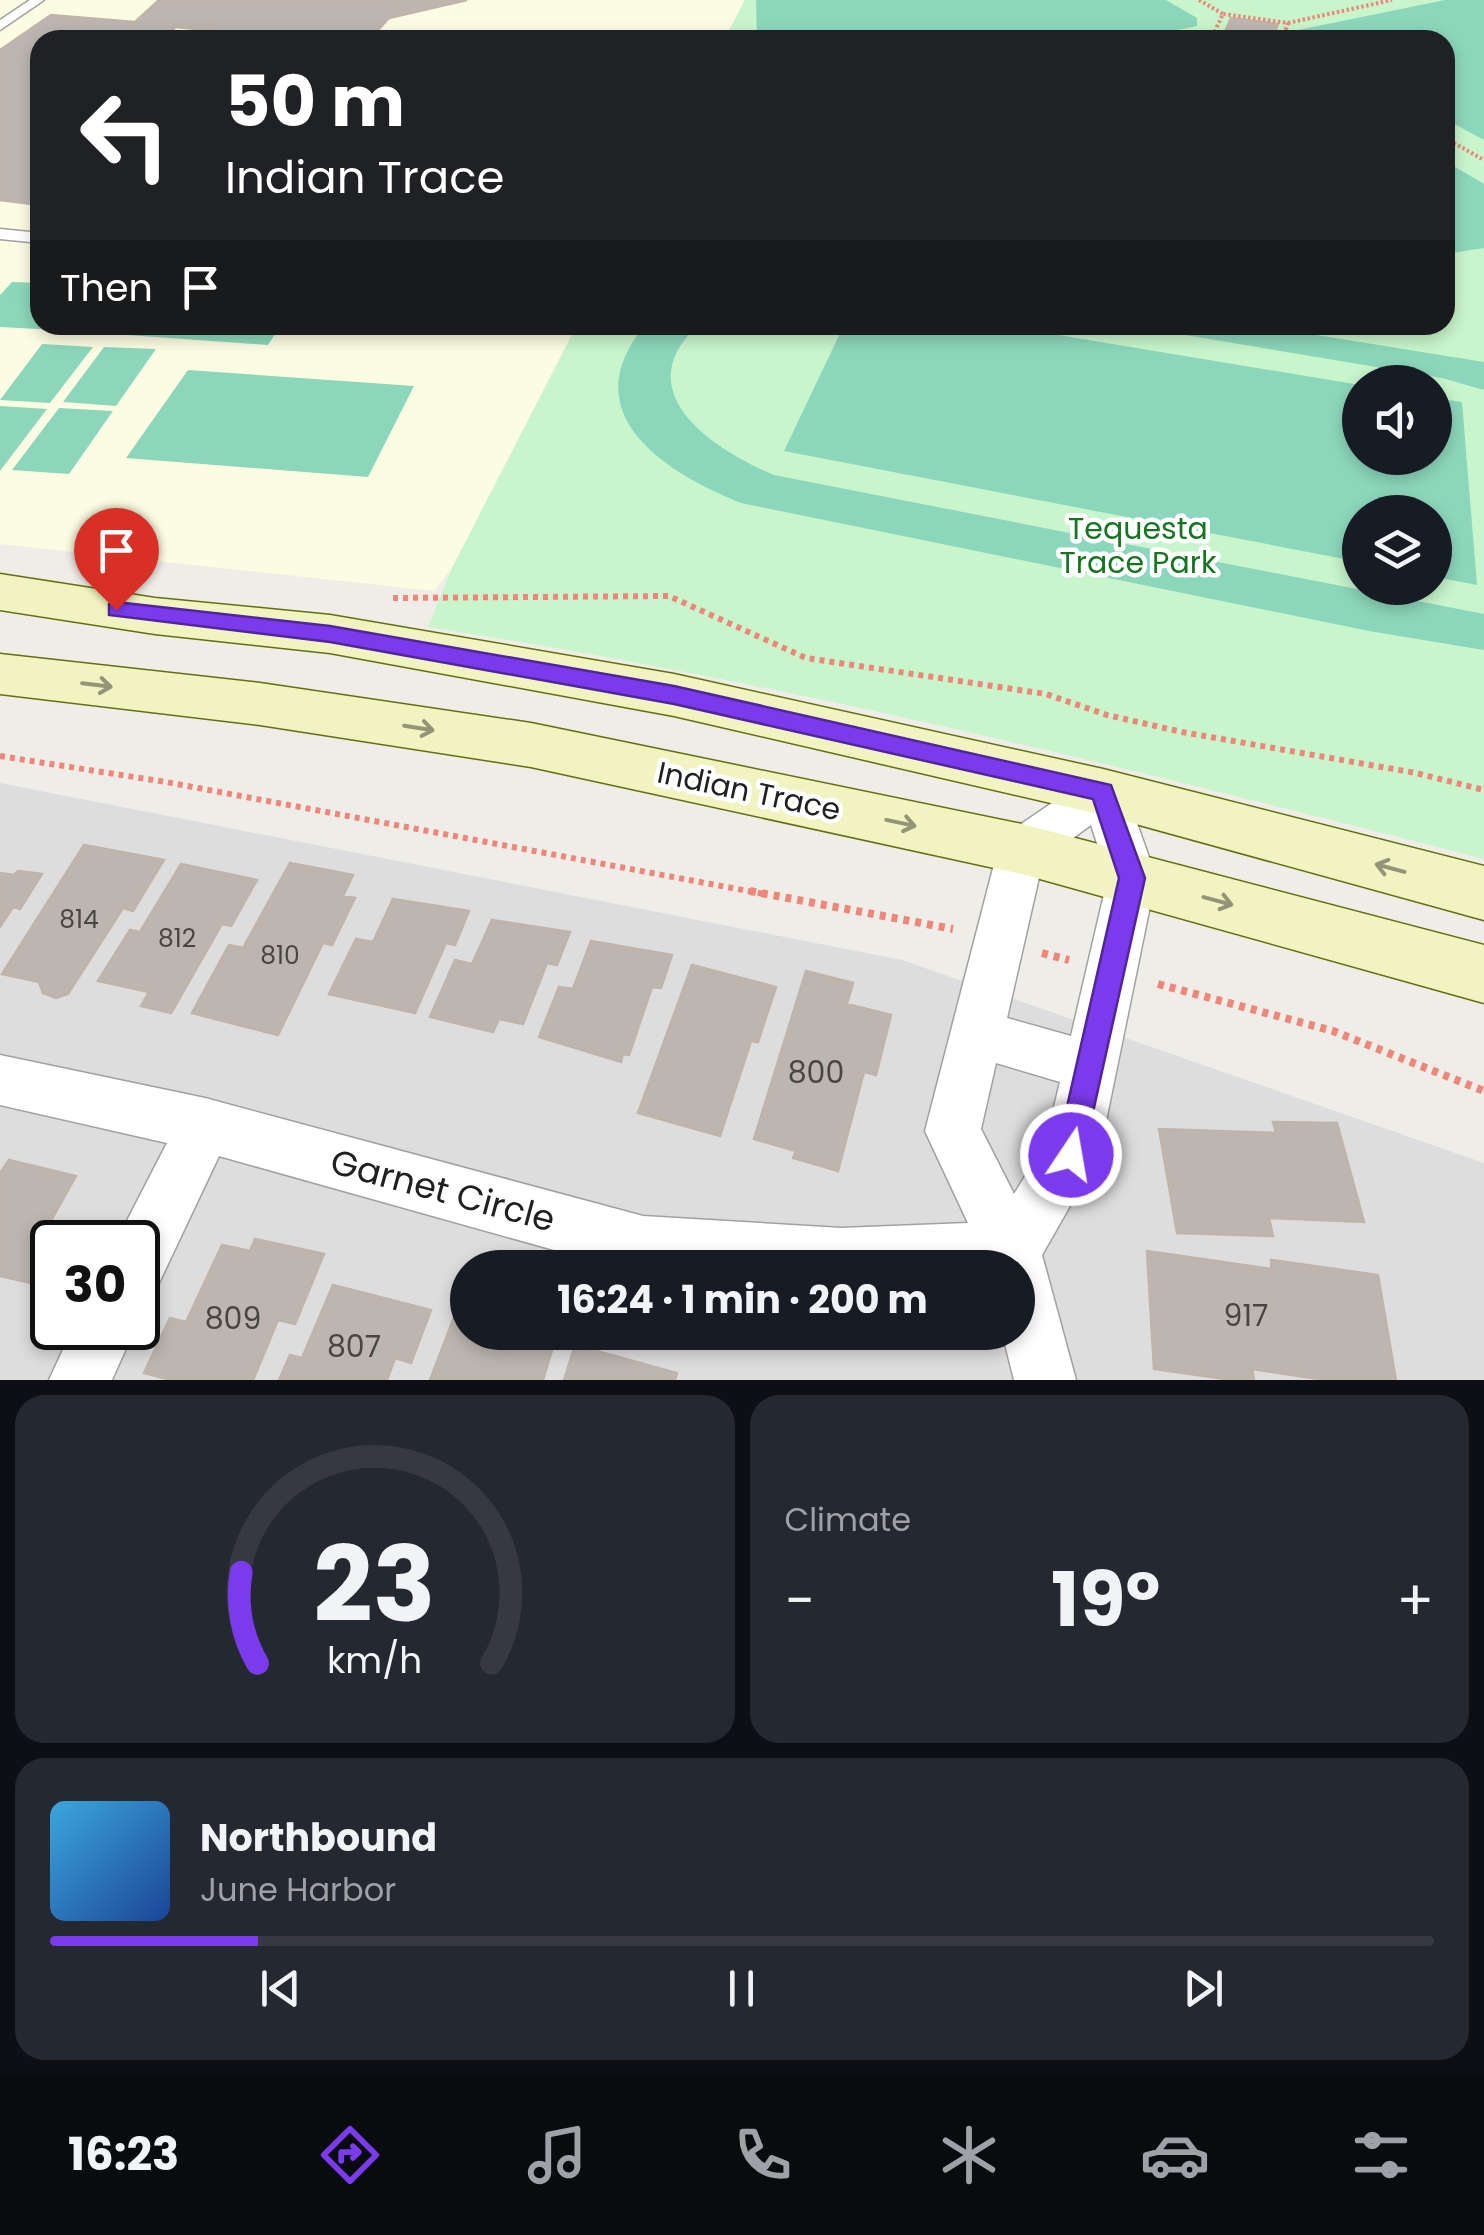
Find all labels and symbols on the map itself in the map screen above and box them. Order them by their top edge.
park label: Tequesta Trace Park [1060,507,1217,584]
pin [74,508,159,611]
one-way arrow [80,676,112,695]
one-way arrow [402,719,435,738]
street label: Indian Trace [653,751,845,831]
one-way arrow [884,815,916,834]
one-way arrow [1375,858,1406,877]
one-way arrow [1202,893,1233,911]
house number: 814 [59,902,99,937]
house number: 812 [158,921,196,956]
house number: 810 [260,938,300,973]
house number: 800 [788,1051,844,1094]
position arrow [1019,1103,1123,1207]
street label: Garnet Circle [325,1137,561,1243]
speed limit sign: 30 [30,1220,160,1350]
house number: 917 [1224,1294,1268,1337]
house number: 809 [205,1297,261,1340]
house number: 807 [327,1325,381,1368]

